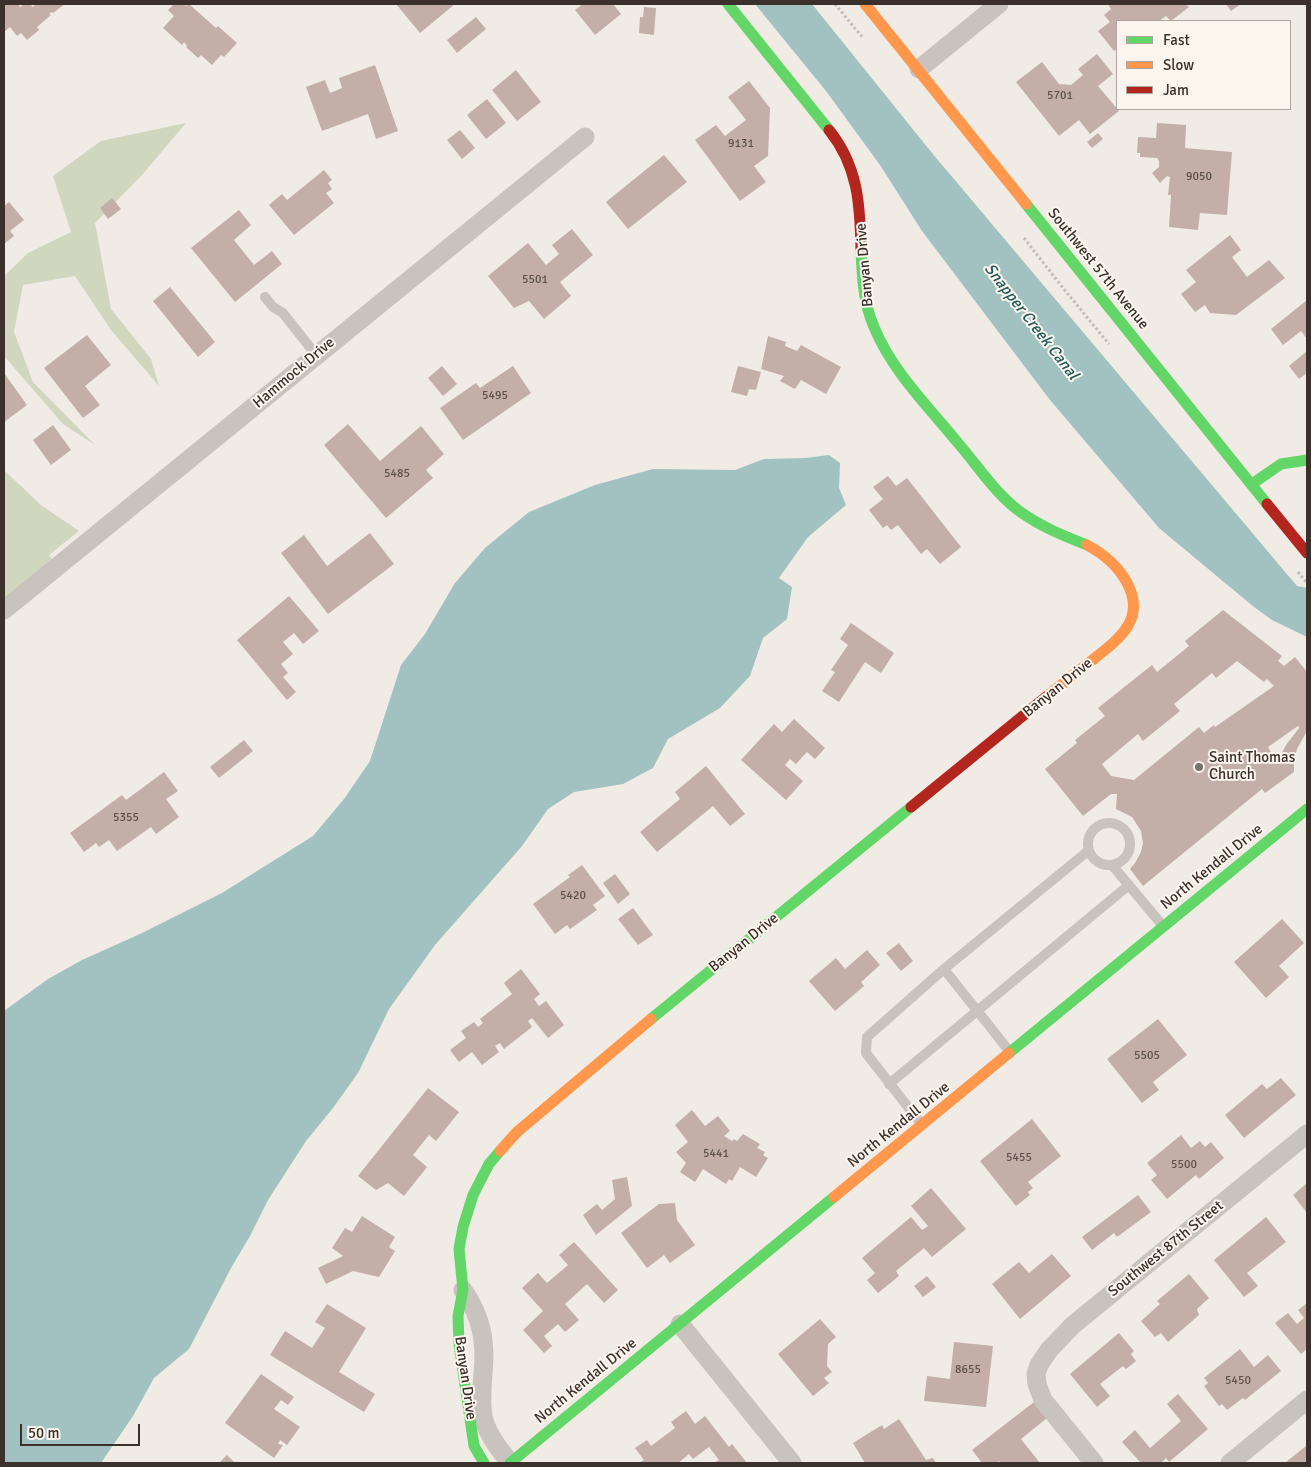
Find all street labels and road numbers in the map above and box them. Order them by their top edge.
street label: Southwest 57th Avenue [1044,205,1152,333]
street label: Banyan Drive [852,222,878,308]
street label: Hammock Drive [250,334,338,412]
street label: Banyan Drive [1020,655,1096,721]
street label: North Kendall Drive [1157,820,1267,914]
street label: Banyan Drive [706,910,782,976]
street label: North Kendall Drive [844,1078,954,1172]
street label: Southwest 87th Street [1105,1197,1227,1301]
street label: North Kendall Drive [531,1334,641,1428]
street label: Banyan Drive [450,1335,480,1421]

